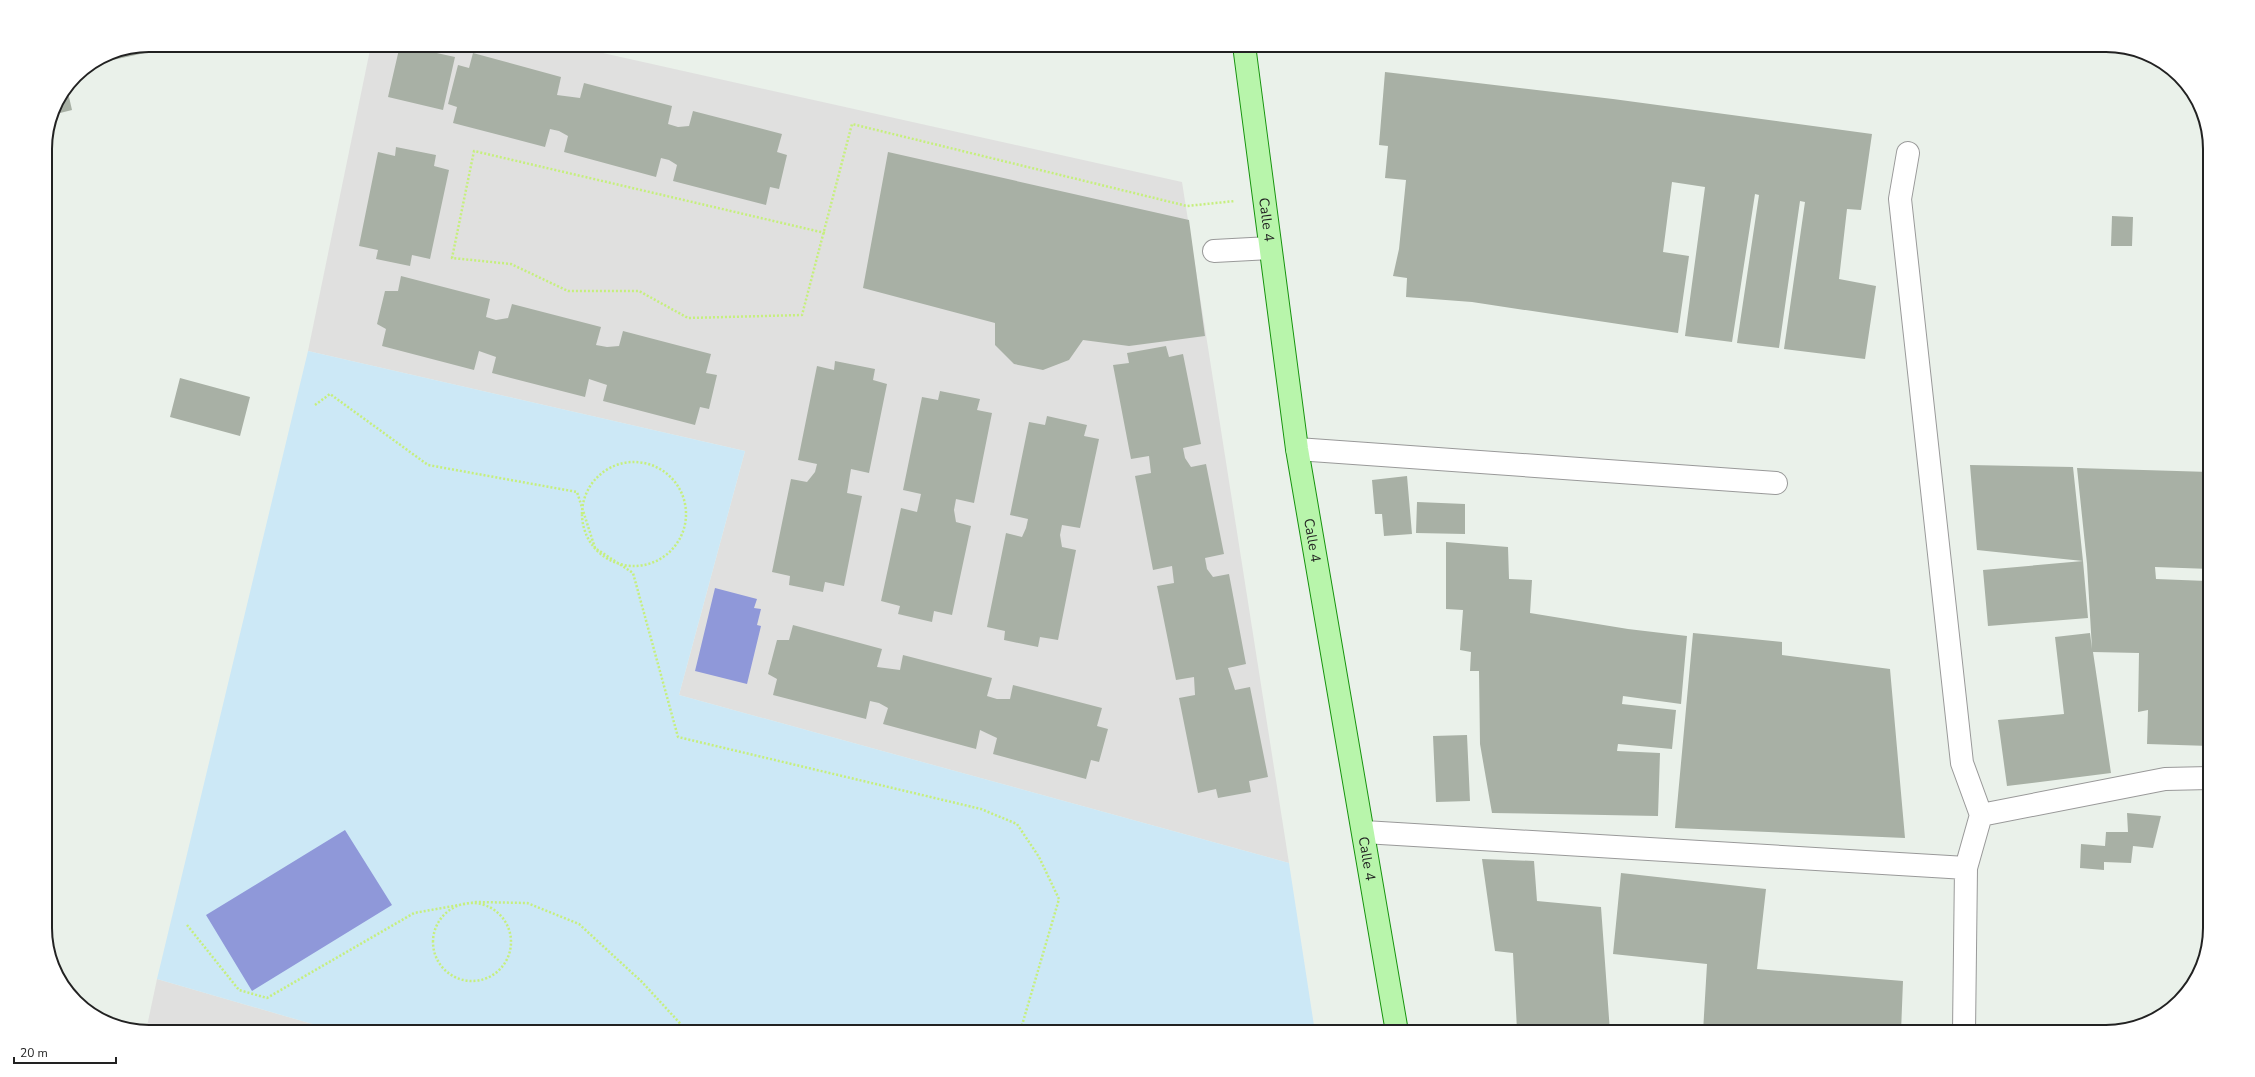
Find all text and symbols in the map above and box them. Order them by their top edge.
street label: Calle 4 [1254,196,1279,243]
street label: Calle 4 [1299,517,1325,564]
street label: Calle 4 [1354,835,1380,882]
scale bar [14,1039,116,1065]
text: 20 m [20,1045,48,1061]

